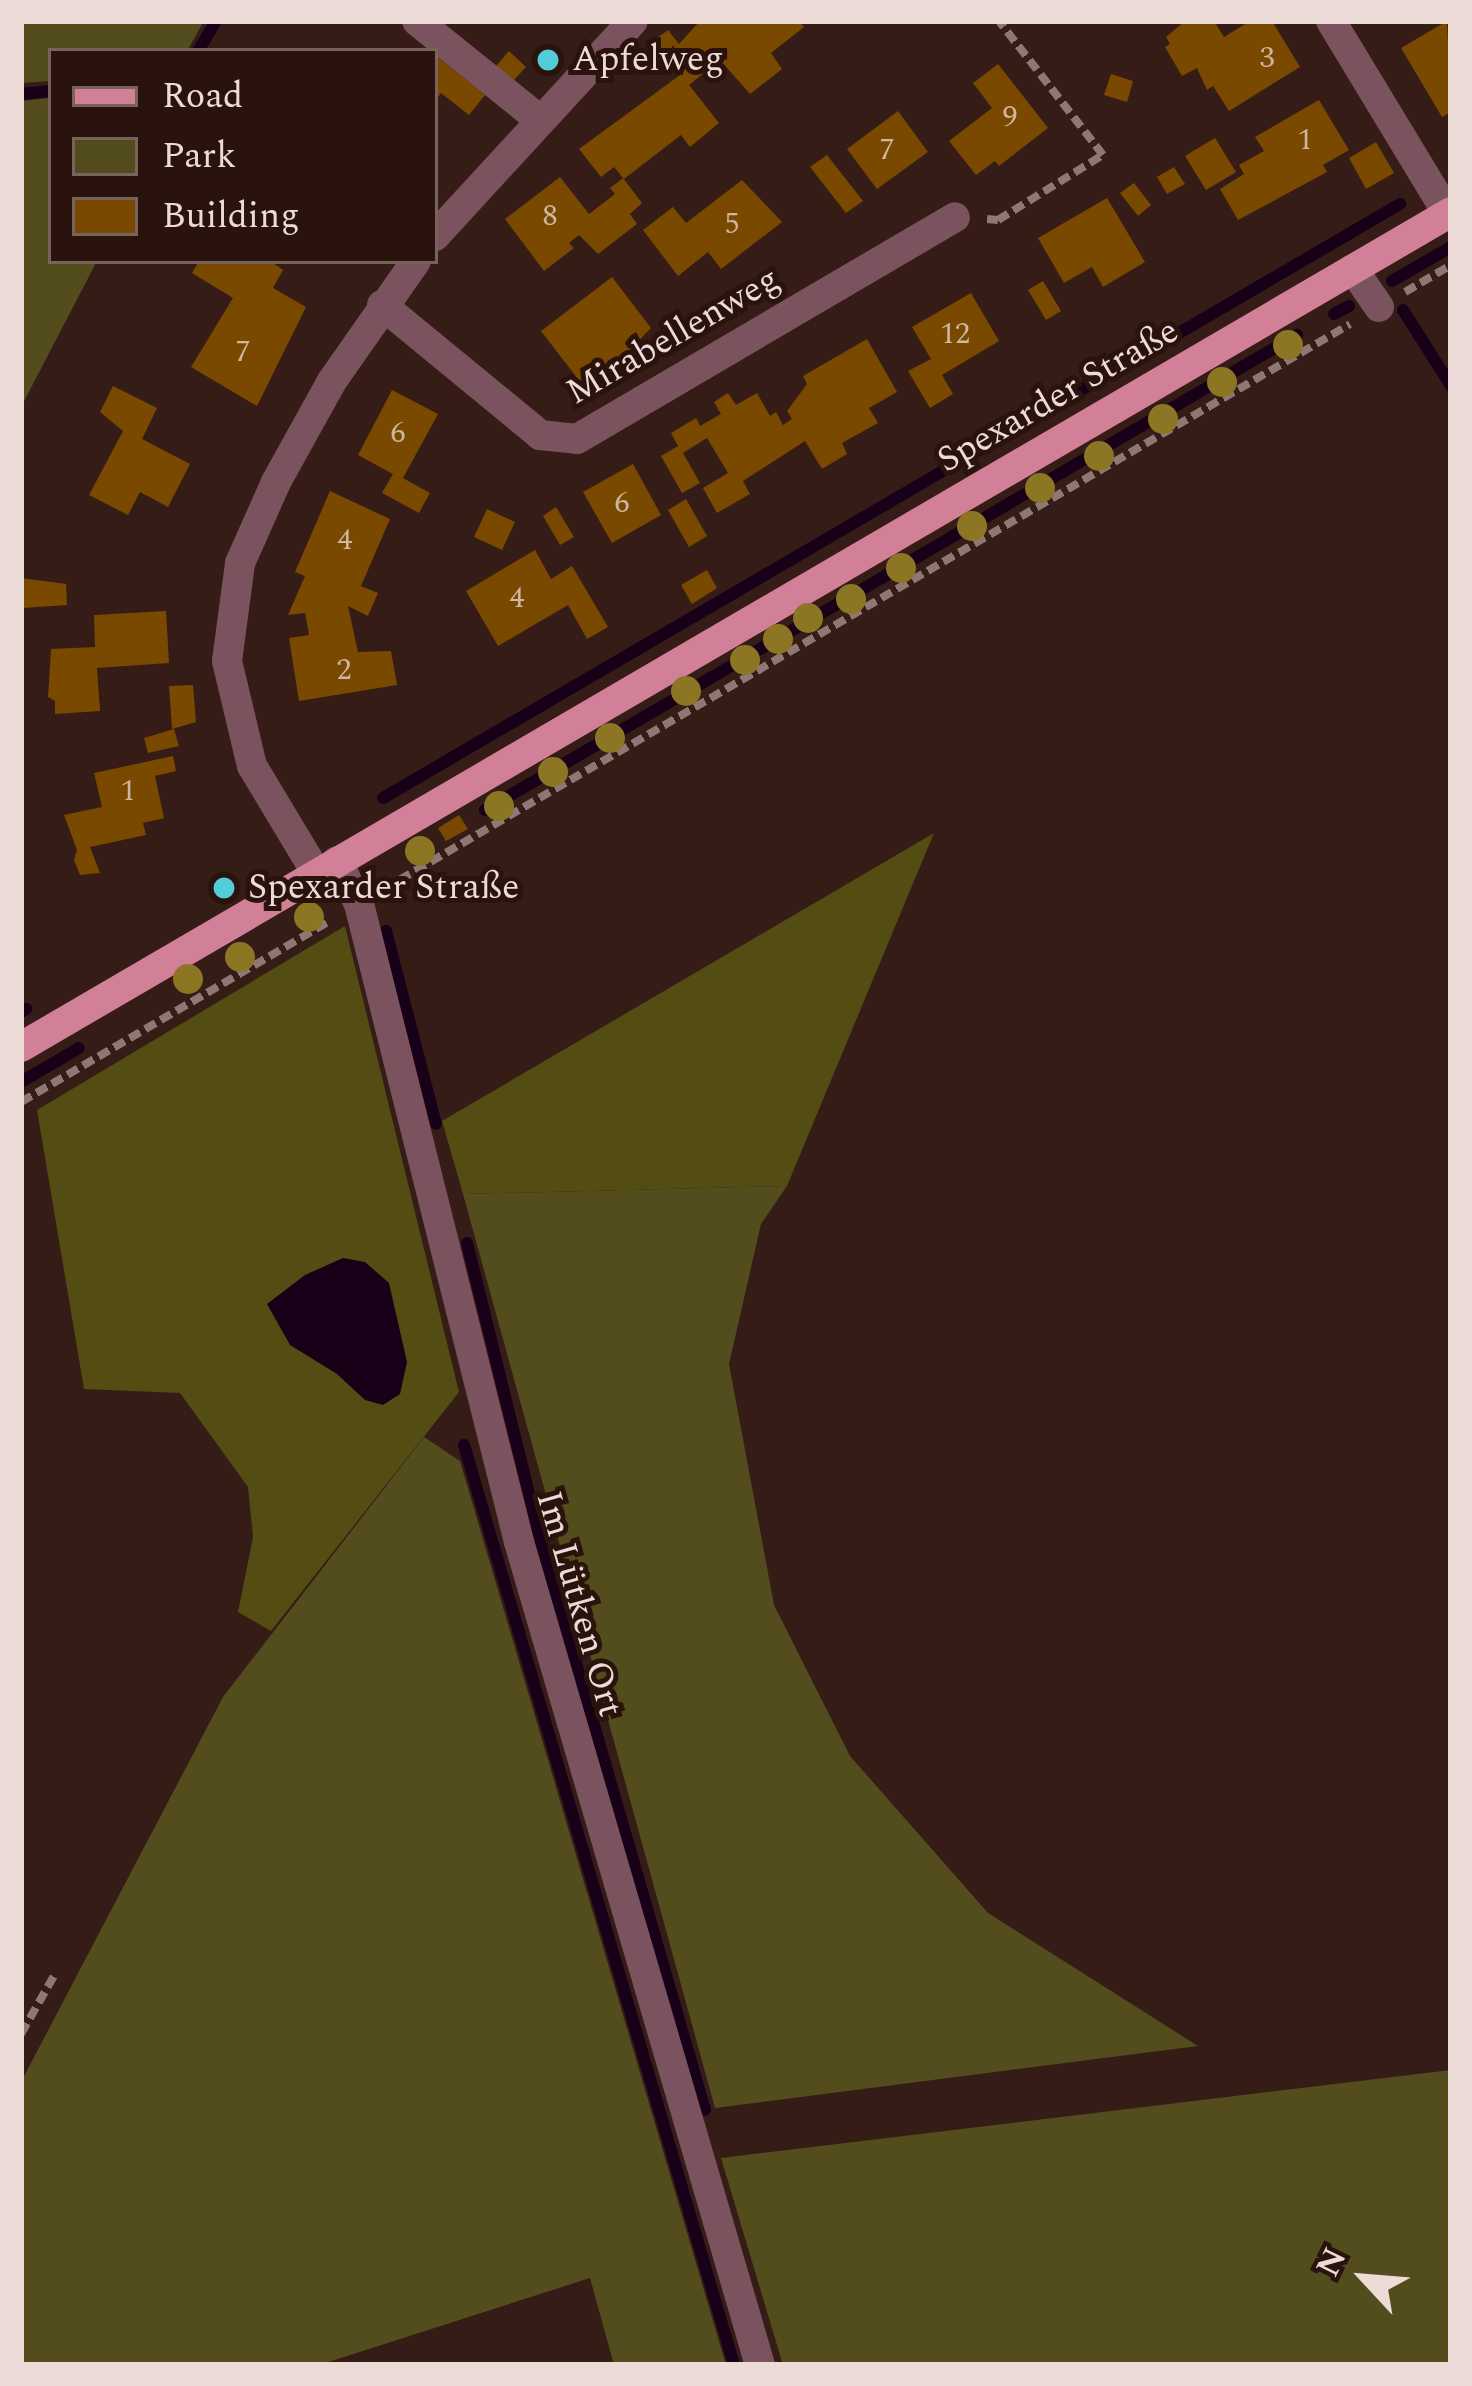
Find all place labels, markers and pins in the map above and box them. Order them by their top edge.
place label: Apfelweg [572,38,724,82]
marker: Apfelweg [535,47,561,73]
place label: Spexarder Straße [248,866,519,910]
marker: Spexarder Straße [211,875,237,901]

